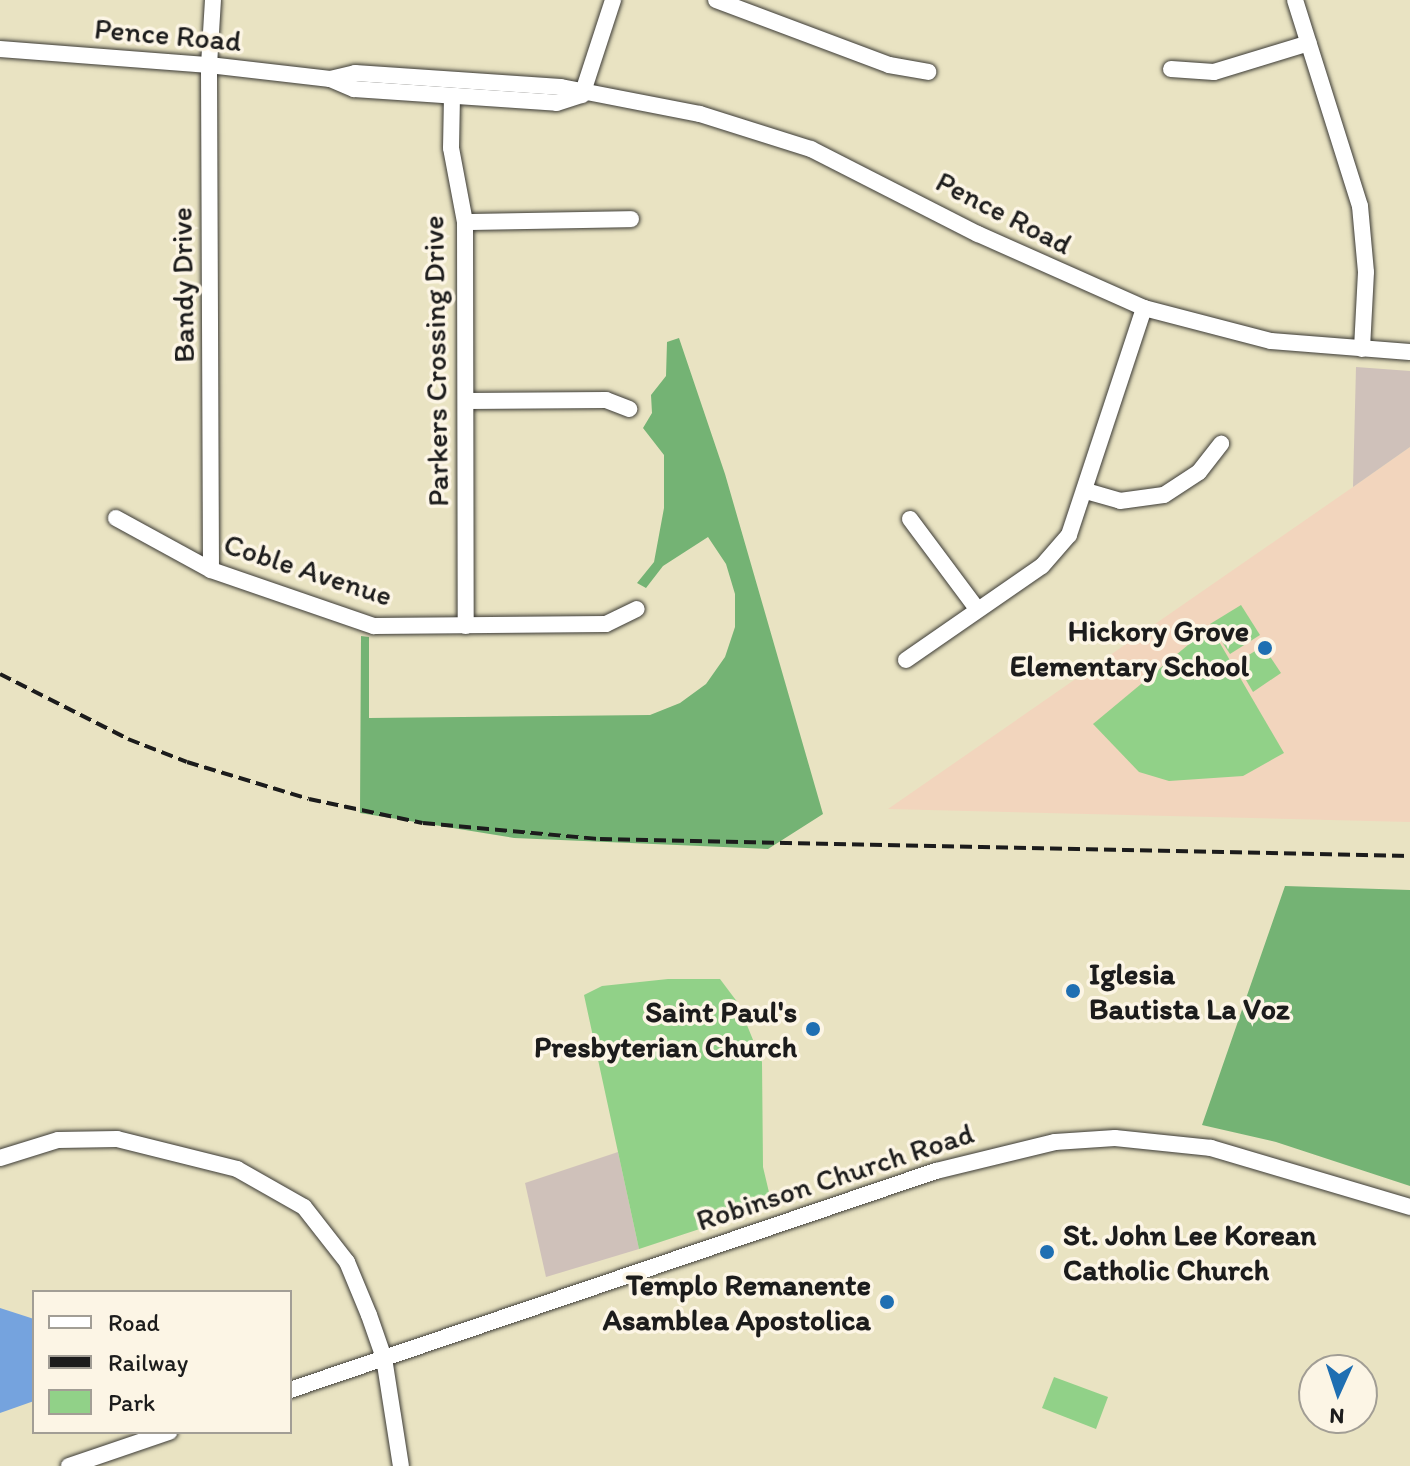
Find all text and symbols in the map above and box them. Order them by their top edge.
street label: Pence Road [93,11,243,59]
street label: Pence Road [930,164,1078,262]
street label: Bandy Drive [164,206,202,364]
street label: Parkers Crossing Drive [415,214,457,508]
street label: Coble Avenue [220,526,396,614]
place label: Hickory Grove Elementary School [1010,613,1249,684]
marker: Hickory Grove Elementary School [1256,639,1274,657]
place label: Iglesia Bautista La Voz [1089,956,1289,1026]
marker: Iglesia Bautista La Voz [1064,982,1082,1000]
place label: Saint Paul's Presbyterian Church [533,994,797,1064]
marker: Saint Paul's Presbyterian Church [804,1020,822,1038]
street label: Robinson Church Road [692,1115,978,1239]
place label: St. John Lee Korean Catholic Church [1063,1217,1316,1288]
marker: St. John Lee Korean Catholic Church [1038,1243,1056,1261]
place label: Templo Remanente Asamblea Apostolica [602,1267,871,1338]
legend [32,1290,292,1434]
marker: Templo Remanente Asamblea Apostolica [878,1293,896,1311]
text: Road [108,1308,160,1337]
text: Railway [108,1348,188,1377]
north arrow [1298,1354,1378,1434]
text: Park [108,1388,155,1417]
text: N [1329,1403,1345,1430]

